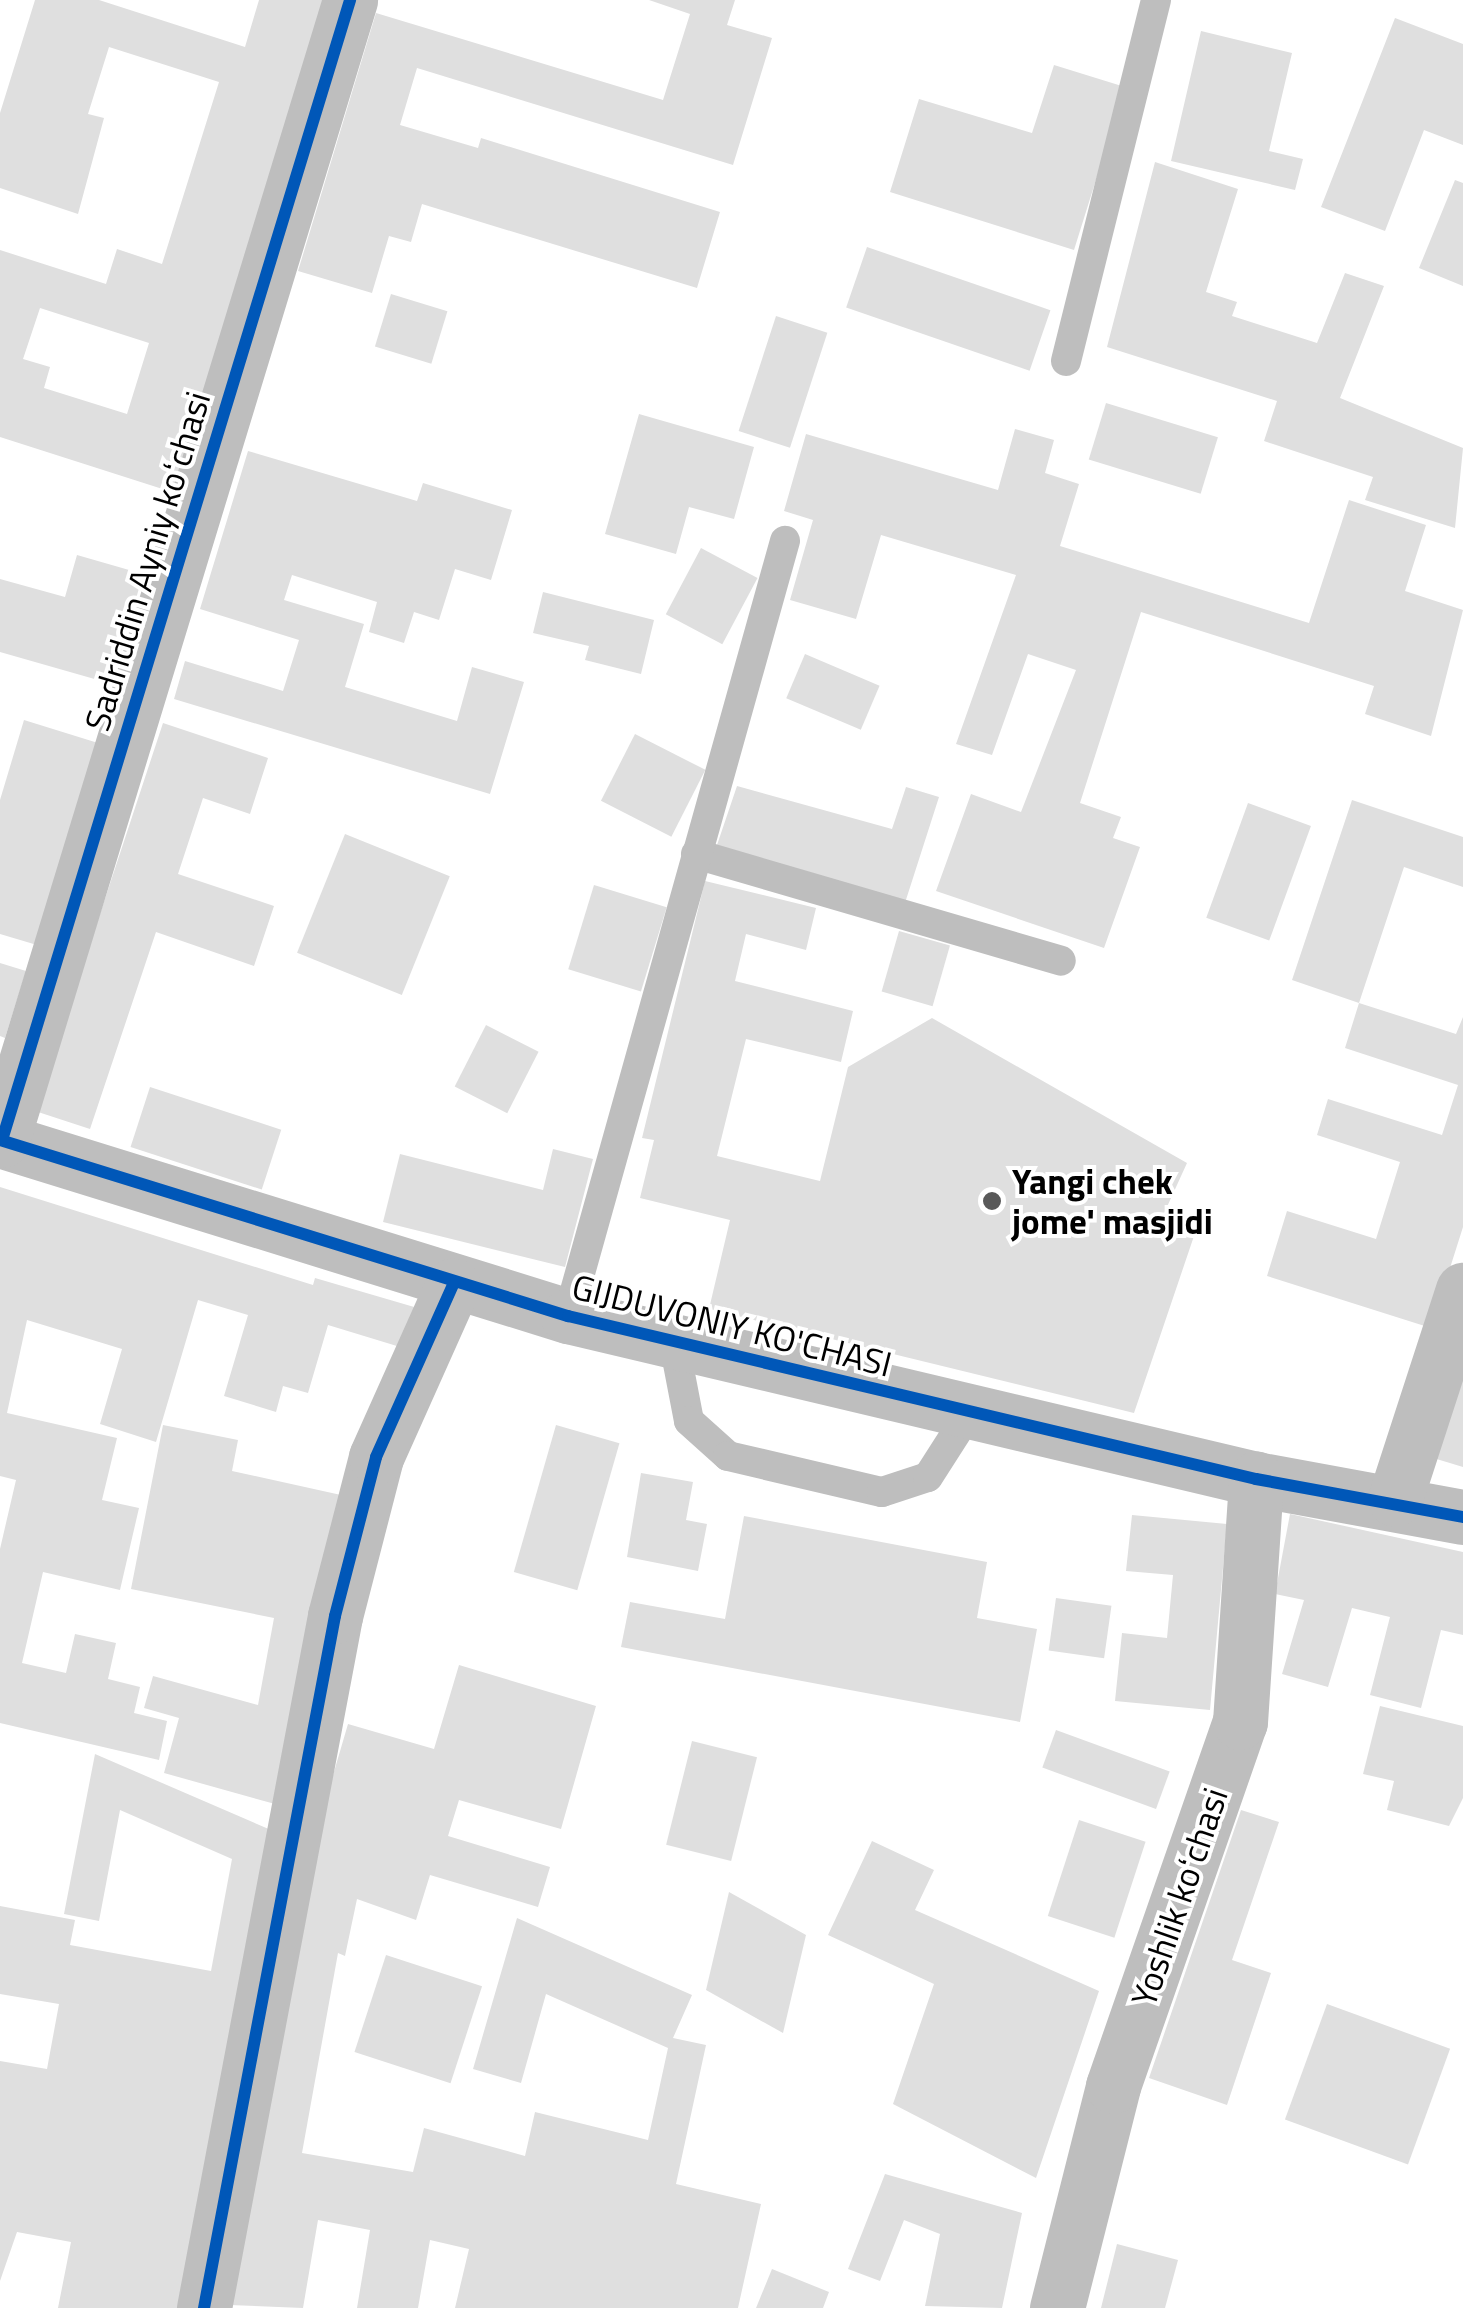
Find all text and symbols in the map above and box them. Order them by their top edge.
street label: Sadriddin Ayniy koʻchasi [75,386,219,736]
place label: Yangi chek jome' masjidi [1012,1160,1213,1242]
marker: Yangi chek jome' masjidi [981,1190,1003,1212]
street label: GIJDUVONIY KO'CHASI [568,1265,896,1385]
street label: Yoshlik koʻchasi [1122,1782,1236,2012]

